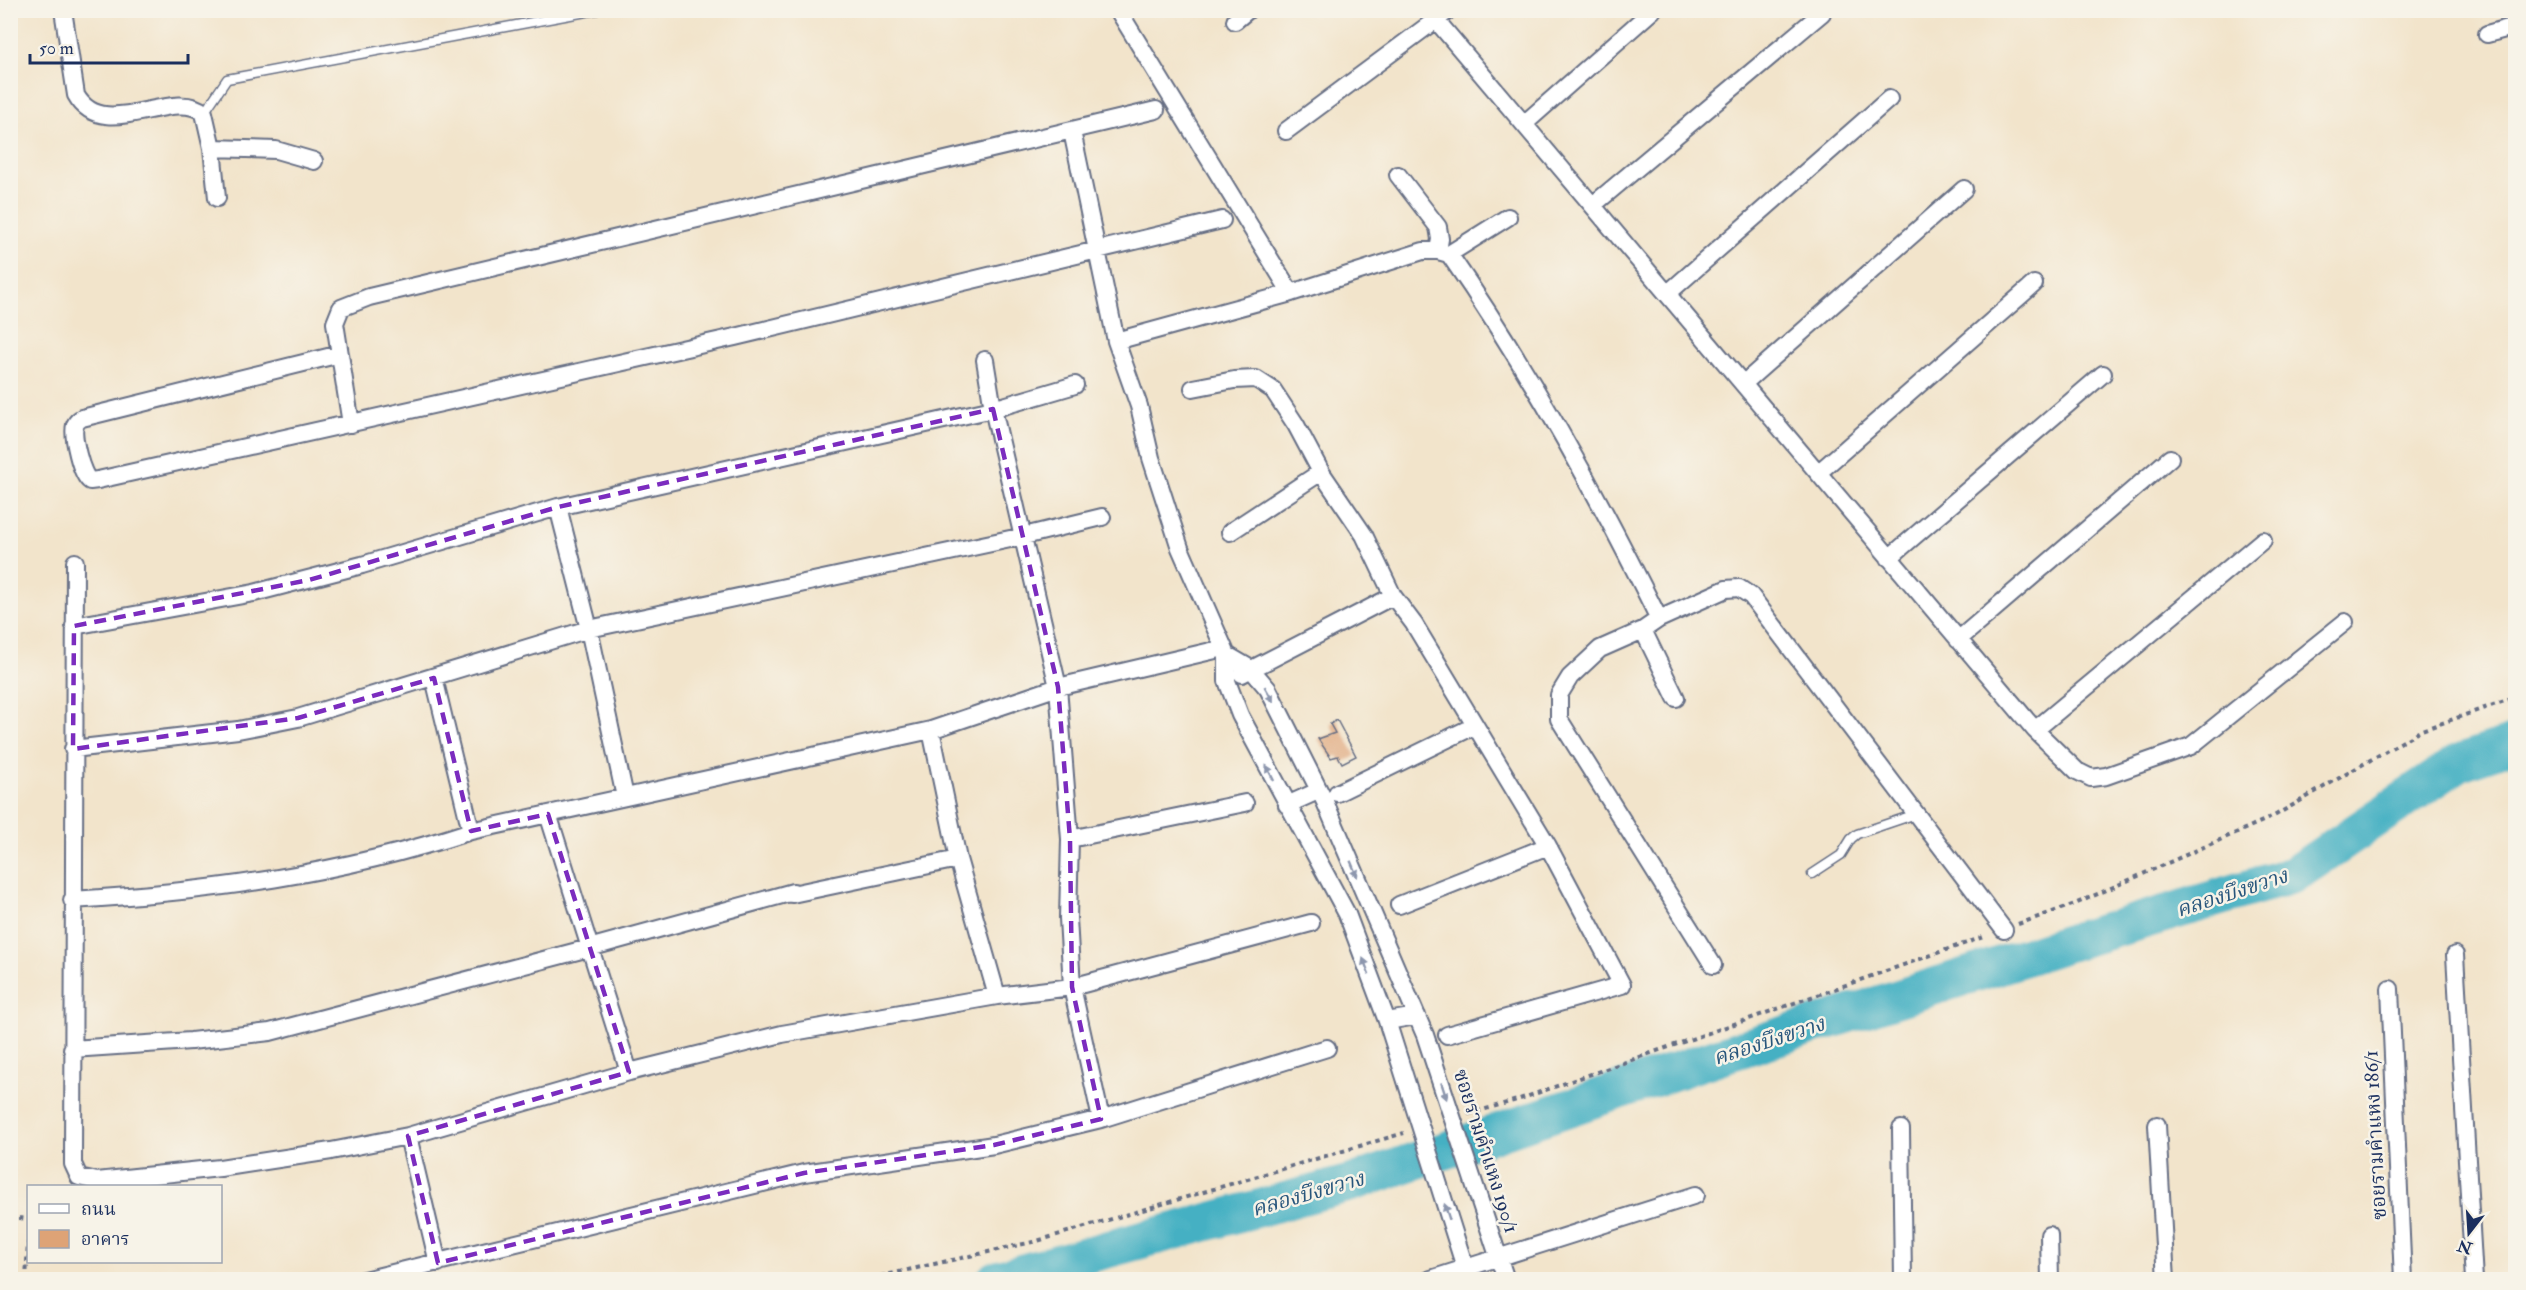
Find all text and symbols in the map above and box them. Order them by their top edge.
scale bar [30,27,188,65]
text: 50 m [39,37,74,60]
one-way arrow [1264,686,1274,703]
one-way arrow [1265,765,1275,782]
one-way arrow [1350,860,1359,878]
water label: คลองบึงขวาง [2173,862,2293,924]
one-way arrow [1361,957,1371,975]
water label: คลองบึงขวาง [1710,1010,1830,1072]
street label: ซอยรามคำแหง 186/1 [2358,1050,2392,1220]
street label: ซอยรามคำแหง 190/1 [1448,1066,1524,1236]
one-way arrow [1440,1082,1449,1100]
water label: คลองบึงขวาง [1249,1165,1369,1223]
legend [27,1185,222,1263]
text: ถนน [81,1198,116,1221]
one-way arrow [1442,1203,1452,1221]
north arrow [2439,1203,2499,1263]
text: อาคาร [81,1228,130,1251]
text: N [2454,1235,2476,1258]

